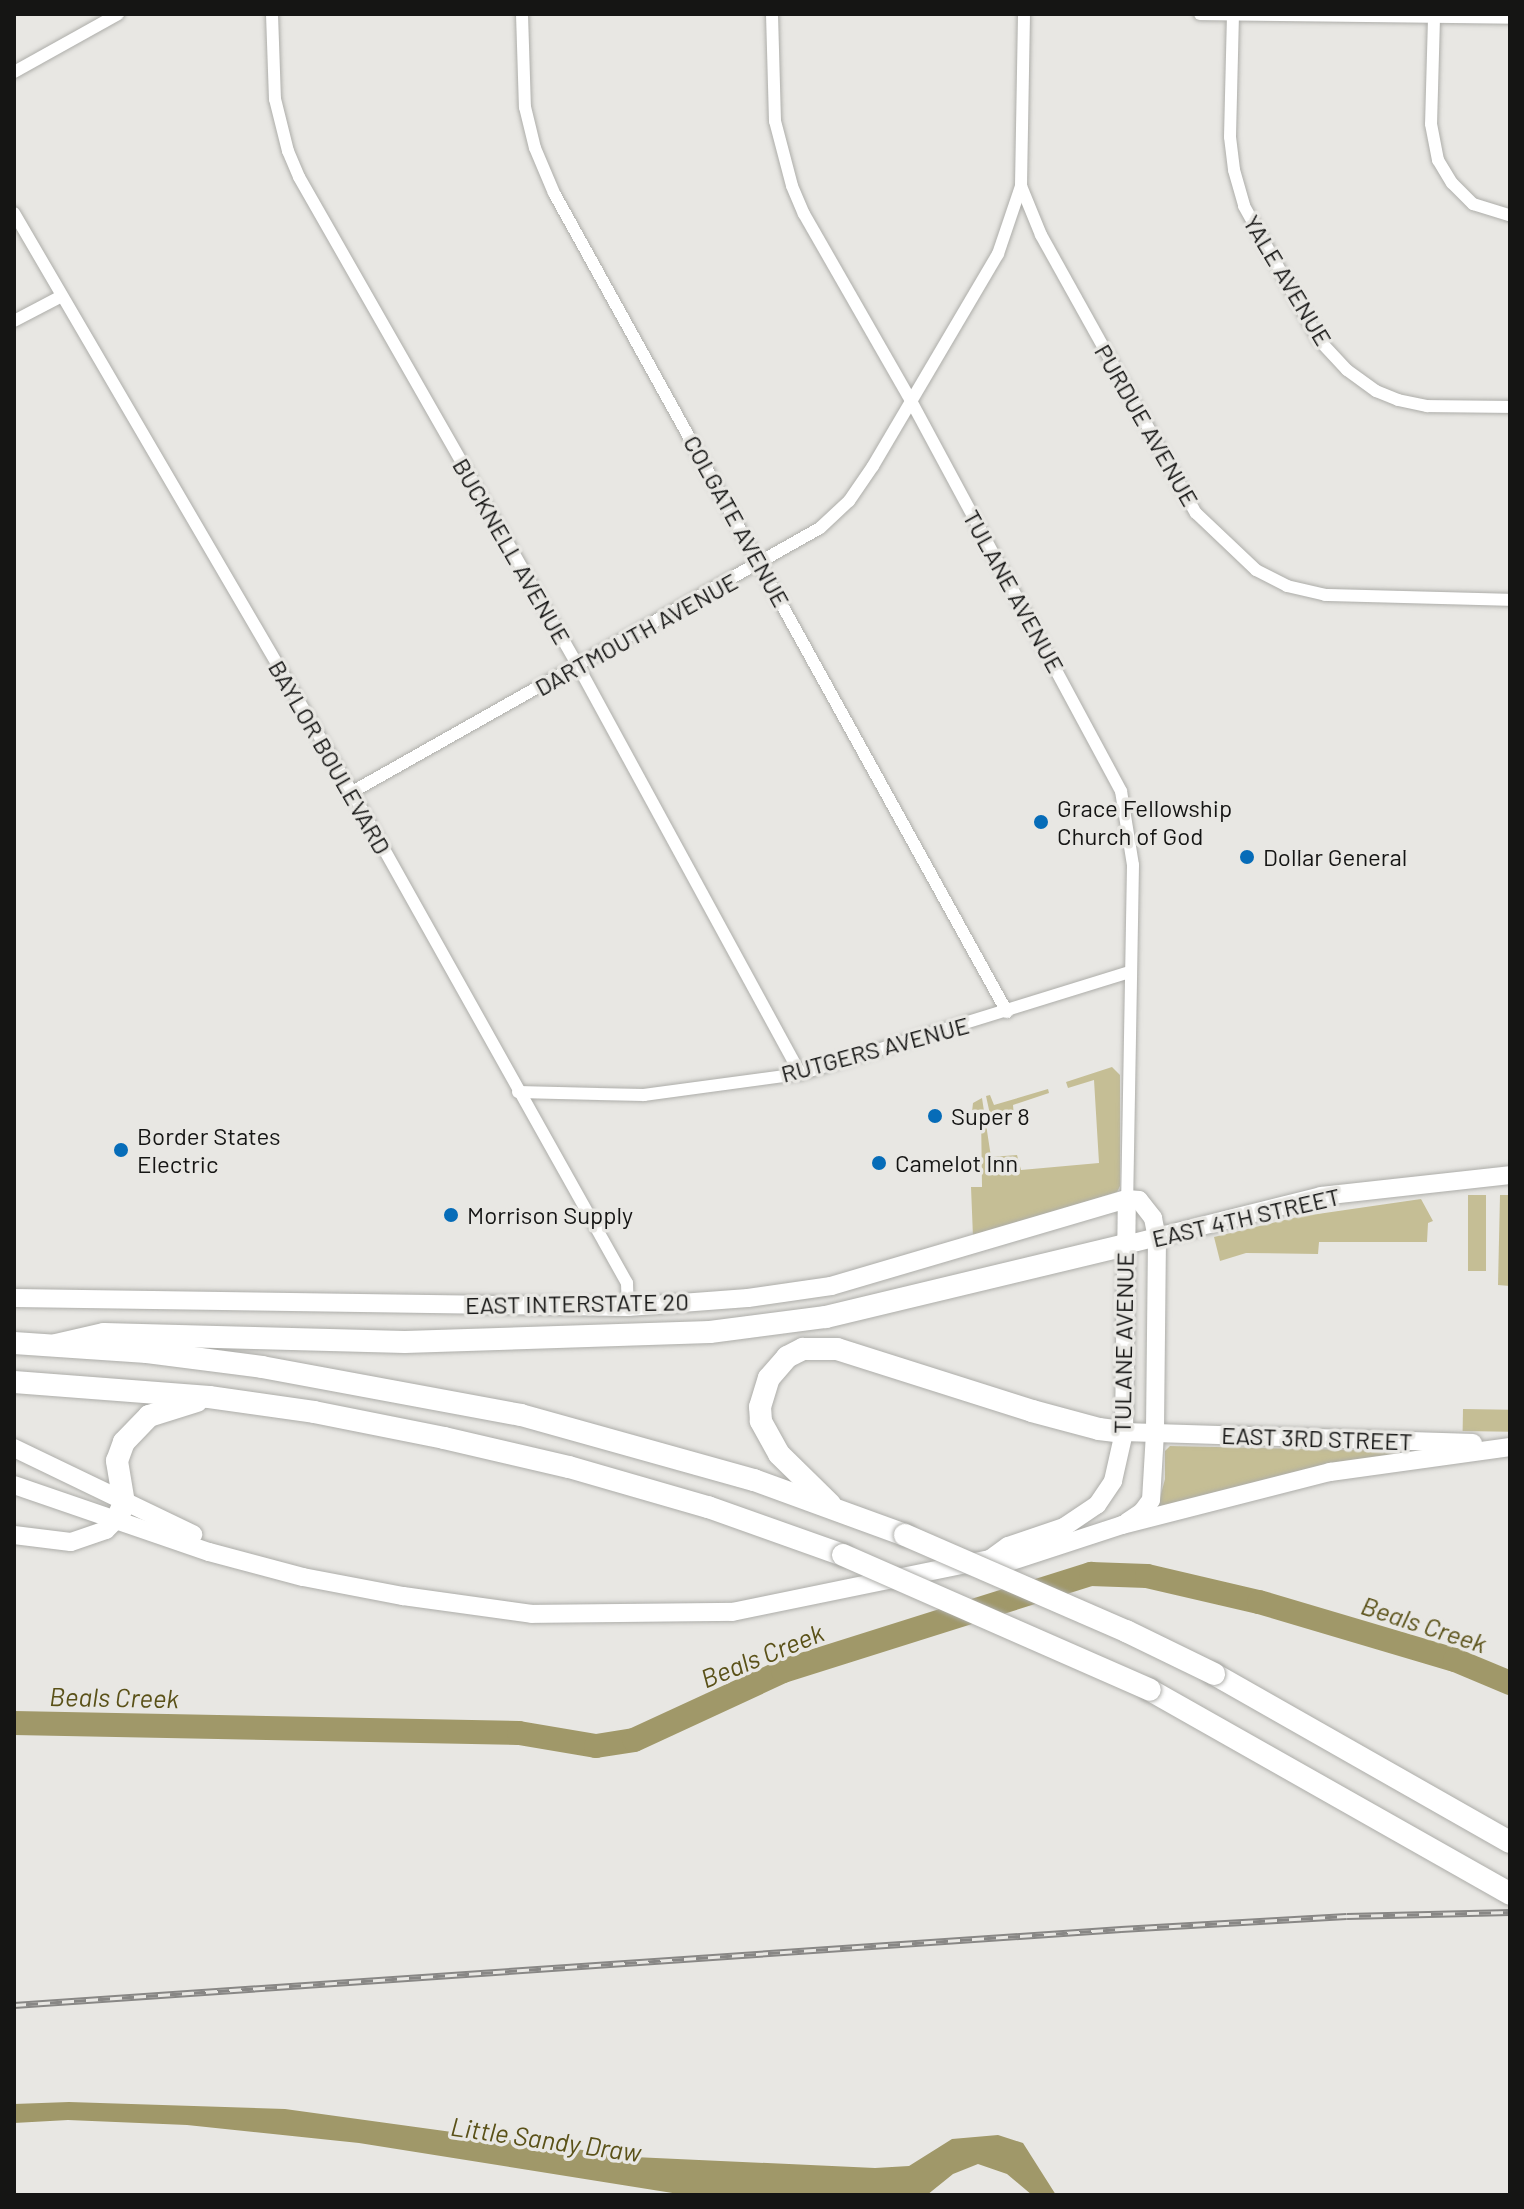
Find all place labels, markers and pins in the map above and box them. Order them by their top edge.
place label: Grace Fellowship Church of God [1057,794,1232,850]
marker: Grace Fellowship Church of God [1032,813,1050,831]
place label: Dollar General [1263,843,1407,871]
marker: Dollar General [1238,848,1256,866]
place label: Super 8 [951,1102,1030,1130]
marker: Super 8 [926,1107,944,1125]
place label: Border States Electric [137,1122,281,1178]
marker: Border States Electric [112,1141,130,1159]
place label: Camelot Inn [895,1149,1018,1177]
marker: Camelot Inn [870,1154,888,1172]
place label: Morrison Supply [467,1201,633,1229]
marker: Morrison Supply [442,1206,460,1224]

